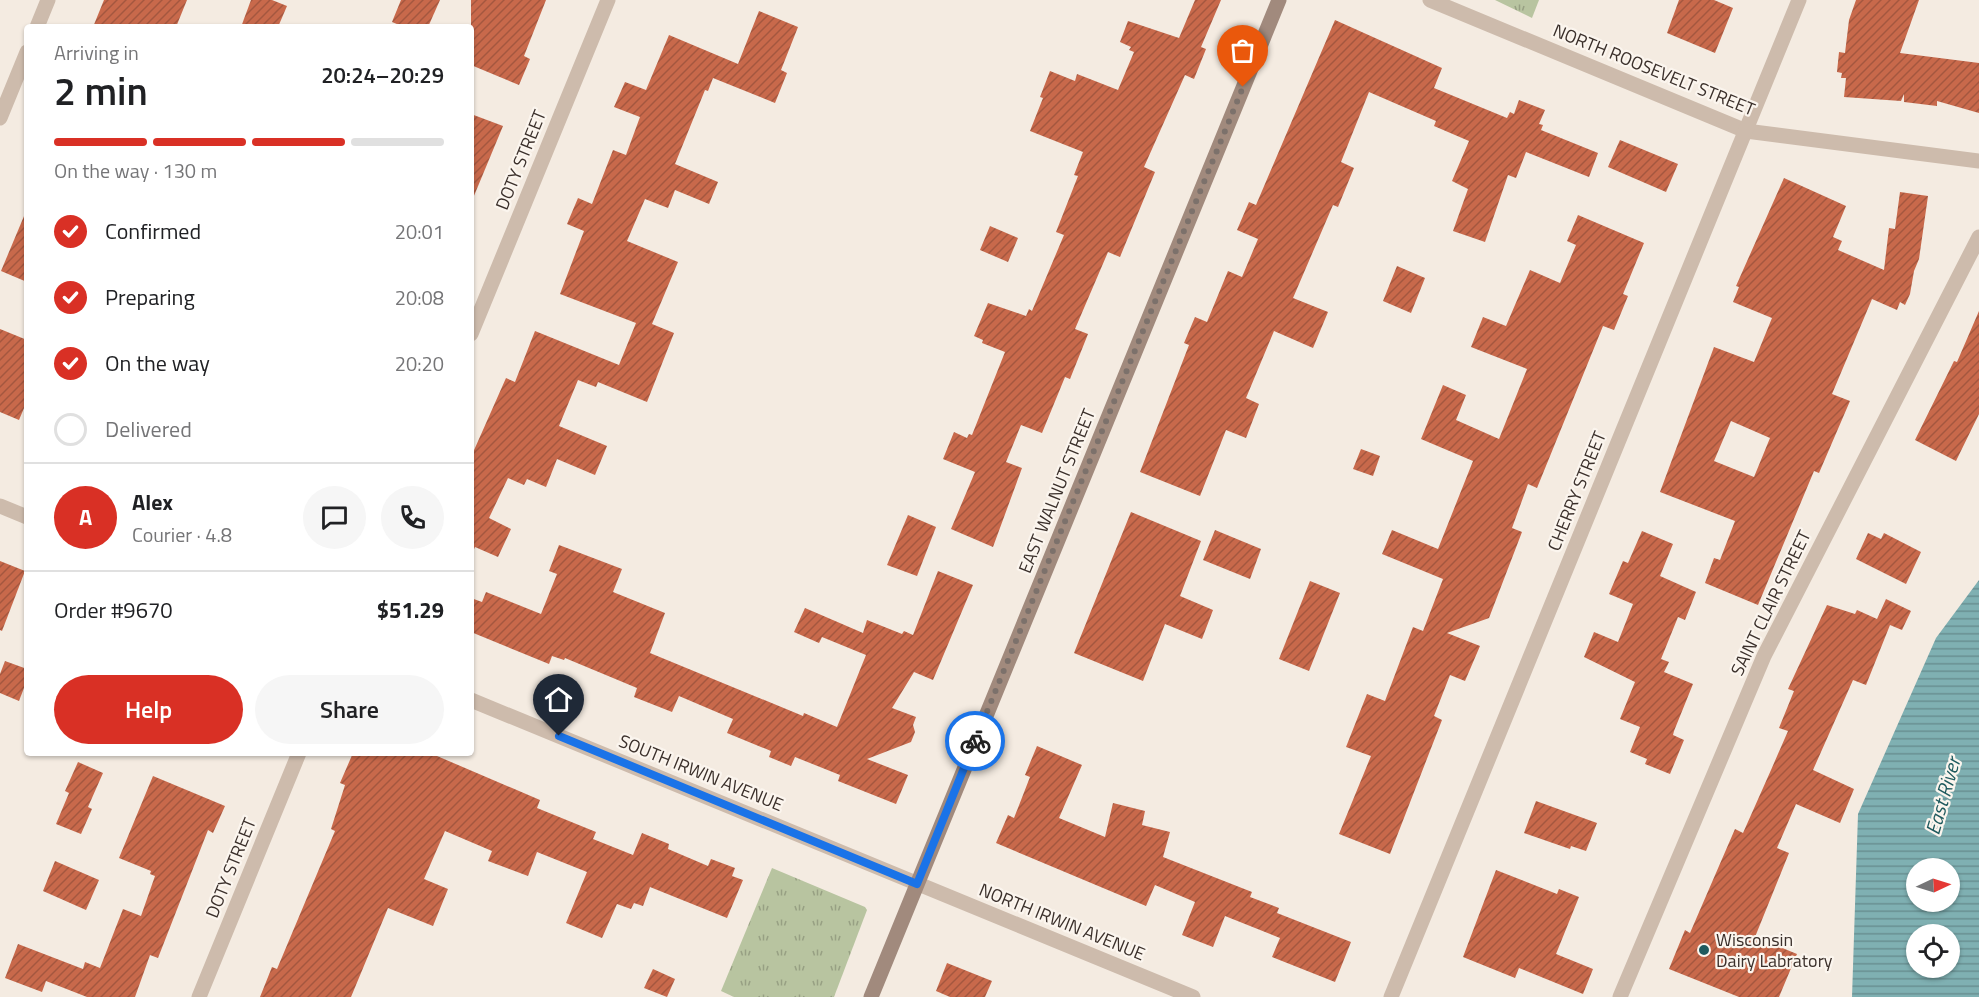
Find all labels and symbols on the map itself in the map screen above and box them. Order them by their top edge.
street label: NORTH ROOSEVELT STREET [1549,17,1760,123]
pin [1217,25,1268,87]
street label: DOTY STREET [488,105,553,214]
street label: EAST WALNUT STREET [1011,404,1102,577]
street label: CHERRY STREET [1540,426,1613,555]
street label: SAINT CLAIR STREET [1724,525,1818,680]
pin [533,674,584,736]
courier [945,711,1005,771]
street label: SOUTH IRWIN AVENUE [615,727,788,818]
water label: East River [1917,751,1969,838]
street label: DOTY STREET [198,813,263,922]
north arrow [1906,858,1960,912]
street label: NORTH IRWIN AVENUE [975,876,1149,967]
place label: Wisconsin Dairy Labratory [1716,926,1833,974]
marker: Wisconsin Dairy Labratory [1697,943,1711,957]

